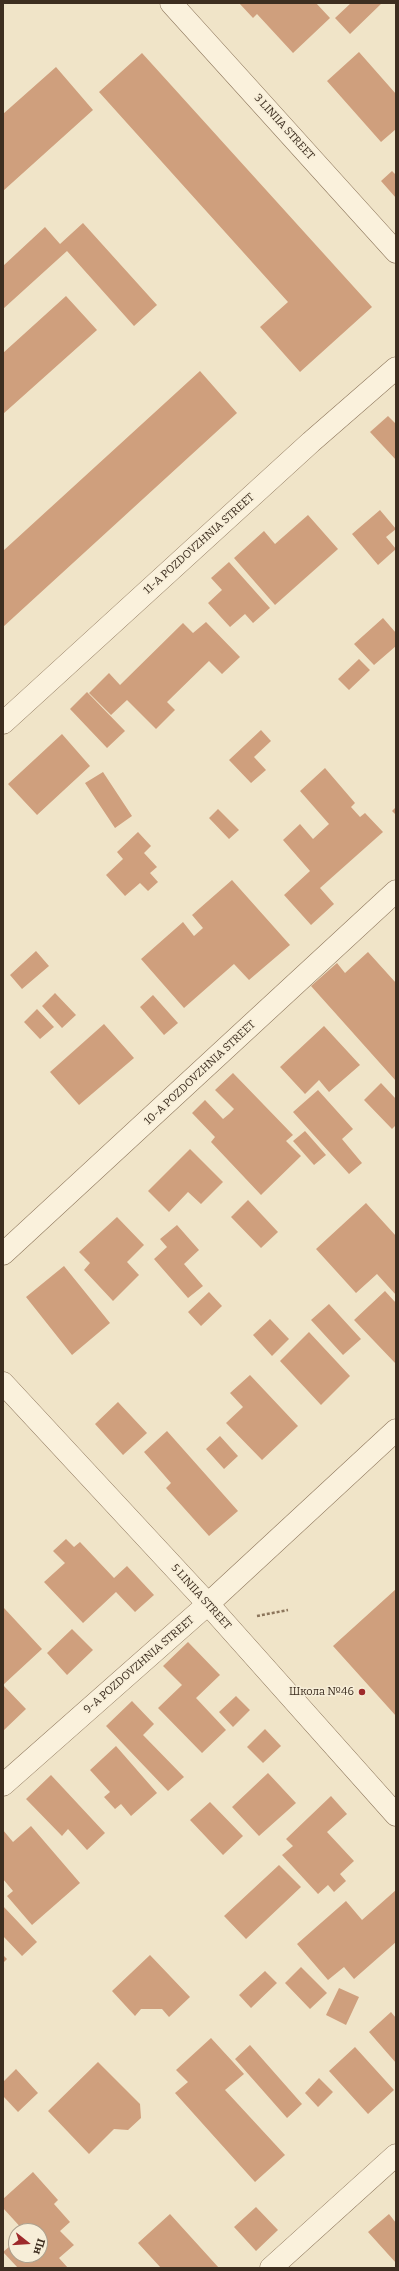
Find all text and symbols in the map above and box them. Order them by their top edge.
street label: 3 LINIIA STREET [251,91,317,163]
street label: 11-A POZDOVZHNIA STREET [141,491,257,597]
street label: 10-A POZDOVZHNIA STREET [142,1018,258,1128]
street label: 5 LINIIA STREET [168,1562,234,1632]
street label: 9-A POZDOVZHNIA STREET [81,1613,197,1717]
place label: Школа №46 [289,1685,354,1699]
marker: Школа №46 [357,1687,367,1697]
north arrow [8,2223,48,2263]
text: Пн [30,2237,48,2256]

